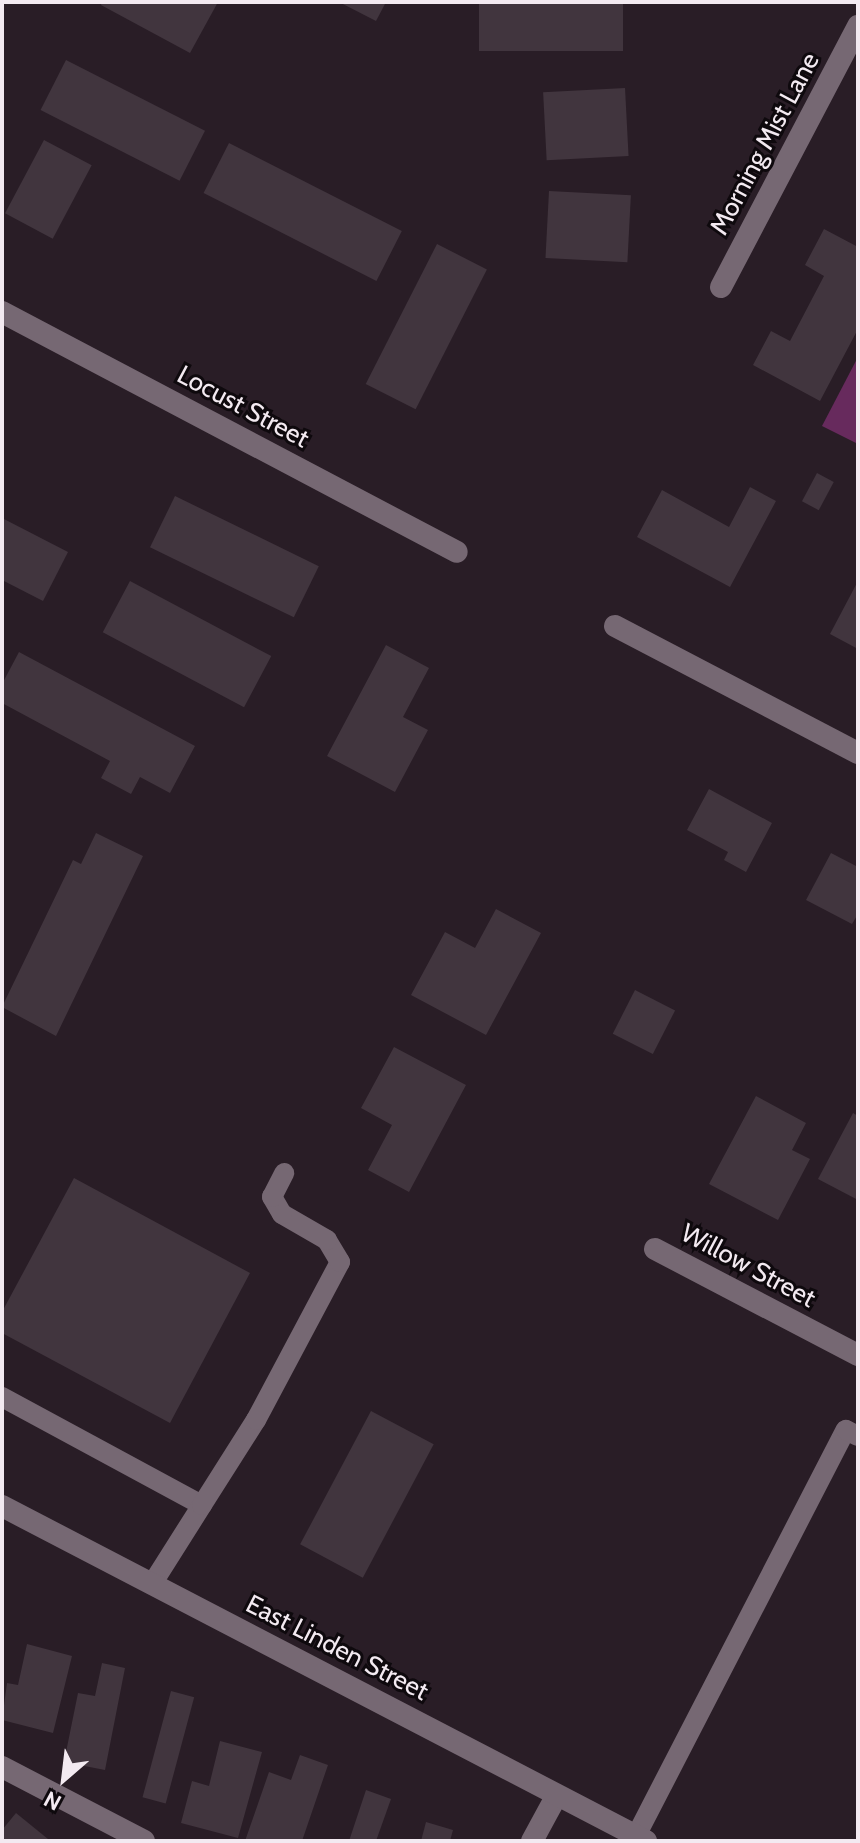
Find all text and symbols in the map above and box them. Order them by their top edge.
street label: Morning Mist Lane [704,48,826,240]
street label: Locust Street [172,359,314,455]
street label: Willow Street [675,1218,821,1314]
street label: East Linden Street [241,1589,433,1707]
north arrow [24,1739,104,1819]
text: N [39,1785,66,1816]

